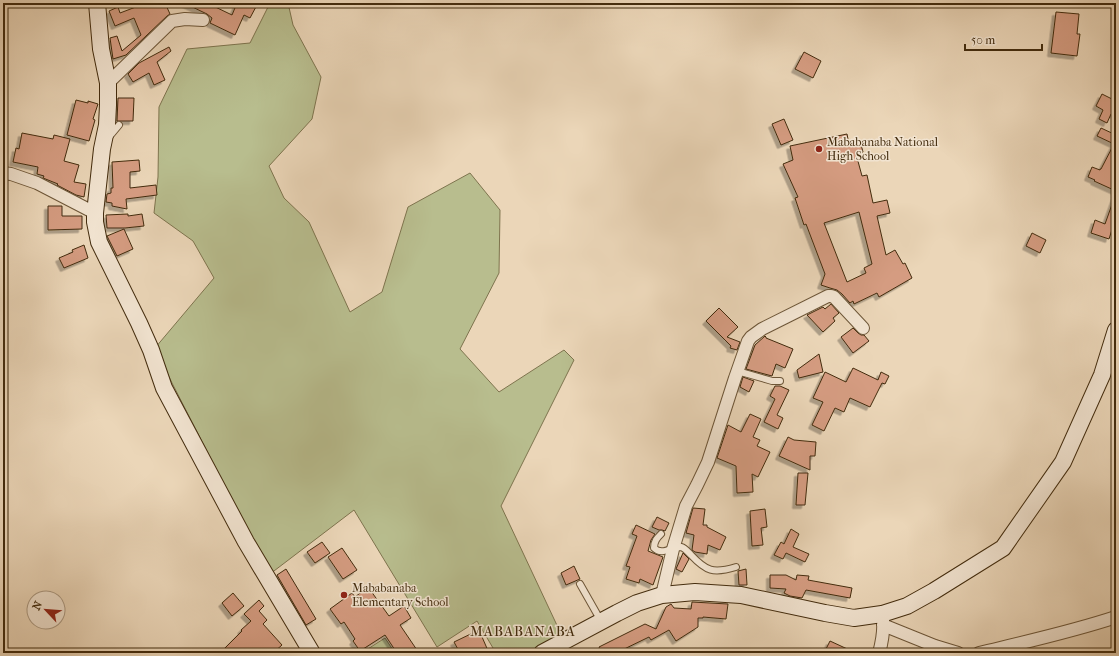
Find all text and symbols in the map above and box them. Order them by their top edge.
scale bar [965,26,1042,52]
text: 50 m [971,33,995,47]
place label: Mababanaba National High School [827,135,939,163]
marker: Mababanaba National High School [814,144,824,154]
place label: Mababanaba Elementary School [352,581,449,609]
north arrow [26,590,66,630]
marker: Mababanaba Elementary School [339,590,349,600]
text: N [30,599,45,612]
district label: MABABANABA [470,623,576,640]

